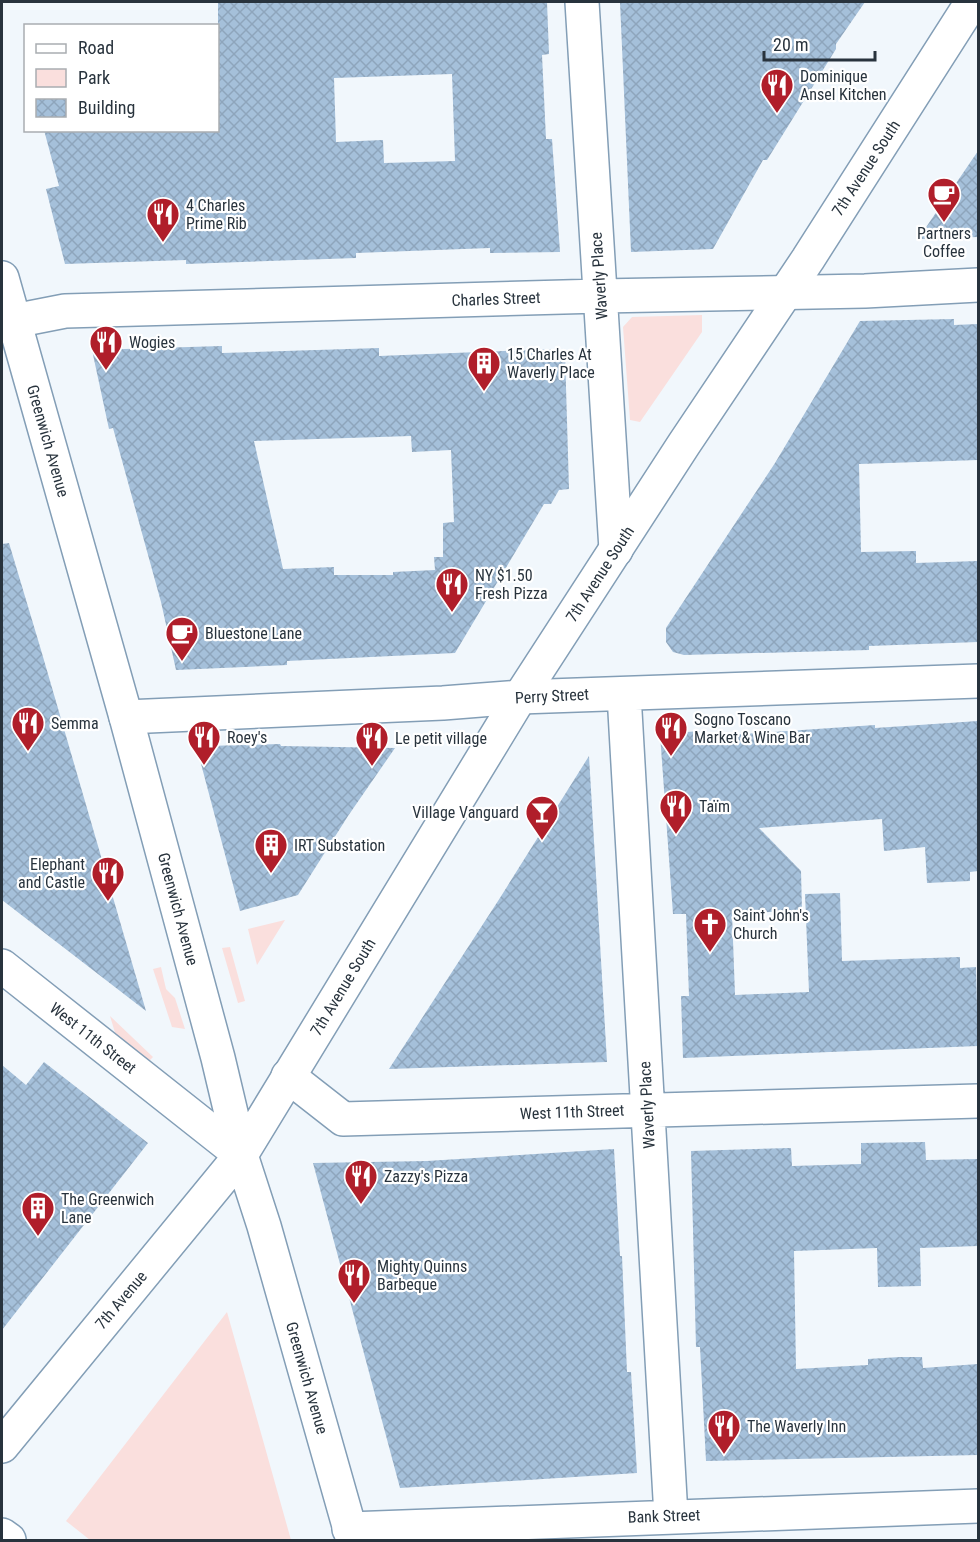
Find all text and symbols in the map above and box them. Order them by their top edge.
legend [24,24,219,132]
scale bar [764,24,875,62]
text: 20 m [773,34,808,55]
text: Road [78,37,114,58]
text: Park [78,67,110,88]
restaurant icon: Dominique Ansel Kitchen [759,67,795,114]
place label: Dominique Ansel Kitchen [800,67,887,104]
text: Building [78,97,135,118]
street label: 7th Avenue South [828,117,904,219]
cafe icon: Partners Coffee [926,176,962,223]
restaurant icon: 4 Charles Prime Rib [145,196,181,243]
place label: 4 Charles Prime Rib [186,196,247,233]
place label: Partners Coffee [917,224,971,261]
street label: Waverly Place [586,232,612,320]
street label: Charles Street [451,288,541,310]
restaurant icon: Wogies [88,324,124,371]
place label: Wogies [129,333,175,352]
building icon: 15 Charles At Waverly Place [466,345,502,392]
place label: 15 Charles At Waverly Place [507,345,595,382]
street label: Greenwich Avenue [23,383,73,499]
street label: 7th Avenue South [562,523,638,625]
restaurant icon: NY $1.50 Fresh Pizza [434,566,470,613]
place label: NY $1.50 Fresh Pizza [475,566,548,603]
cafe icon: Bluestone Lane [164,615,200,662]
place label: Bluestone Lane [205,624,302,643]
street label: Perry Street [515,685,590,707]
restaurant icon: Semma [10,705,46,752]
restaurant icon: Sogno Toscano Market & Wine Bar [653,710,689,757]
place label: Sogno Toscano Market & Wine Bar [694,710,810,747]
place label: Semma [51,714,99,733]
restaurant icon: Roey's [186,719,222,766]
restaurant icon: Le petit village [354,720,390,767]
place label: Roey's [227,728,267,747]
place label: Le petit village [395,729,487,748]
restaurant icon: Taïm [658,788,694,835]
bar icon: Village Vanguard [524,794,560,841]
place label: Taïm [699,797,730,816]
place label: Village Vanguard [412,803,519,822]
building icon: IRT Substation [253,827,289,874]
place label: IRT Substation [294,836,385,855]
street label: Greenwich Avenue [154,851,202,967]
place label: Elephant and Castle [18,855,85,892]
restaurant icon: Elephant and Castle [90,855,126,902]
church icon: Saint John's Church [692,906,728,953]
place label: Saint John's Church [733,906,809,943]
street label: 7th Avenue South [306,935,380,1039]
street label: West 11th Street [46,998,140,1078]
street label: Waverly Place [635,1061,659,1149]
street label: West 11th Street [519,1101,625,1123]
restaurant icon: Zazzy's Pizza [343,1158,379,1205]
place label: Zazzy's Pizza [384,1167,468,1186]
building icon: The Greenwich Lane [20,1190,56,1237]
place label: The Greenwich Lane [61,1190,154,1227]
restaurant icon: Mighty Quinns Barbeque [336,1257,372,1304]
place label: Mighty Quinns Barbeque [377,1257,467,1294]
street label: 7th Avenue [91,1267,151,1333]
street label: Greenwich Avenue [282,1320,332,1436]
restaurant icon: The Waverly Inn [706,1408,742,1455]
place label: The Waverly Inn [747,1417,846,1436]
street label: Bank Street [627,1505,701,1527]

